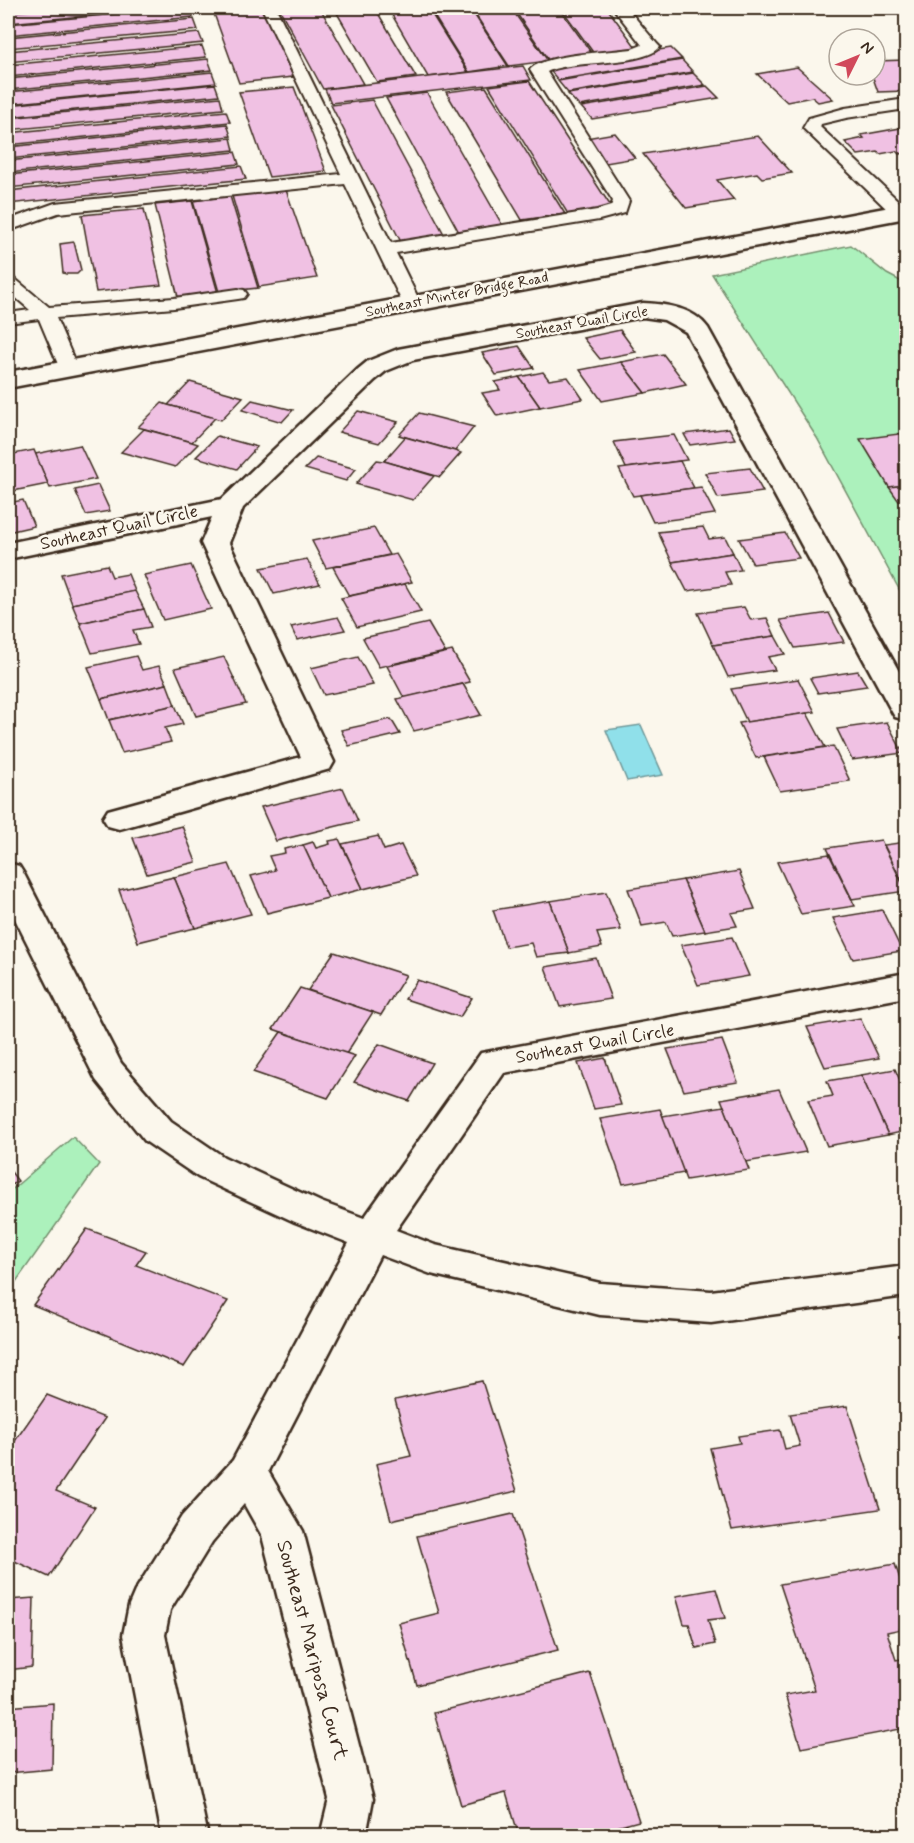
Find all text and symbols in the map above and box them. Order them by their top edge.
north arrow [827,27,887,87]
text: N [856,37,878,59]
street label: Southeast Minter Bridge Road [364,267,550,324]
street label: Southeast Quail Circle [514,301,650,344]
street label: Southeast Quail Circle [38,500,200,556]
street label: Southeast Quail Circle [514,1018,676,1070]
street label: Southeast Mariposa Court [269,1537,355,1764]

